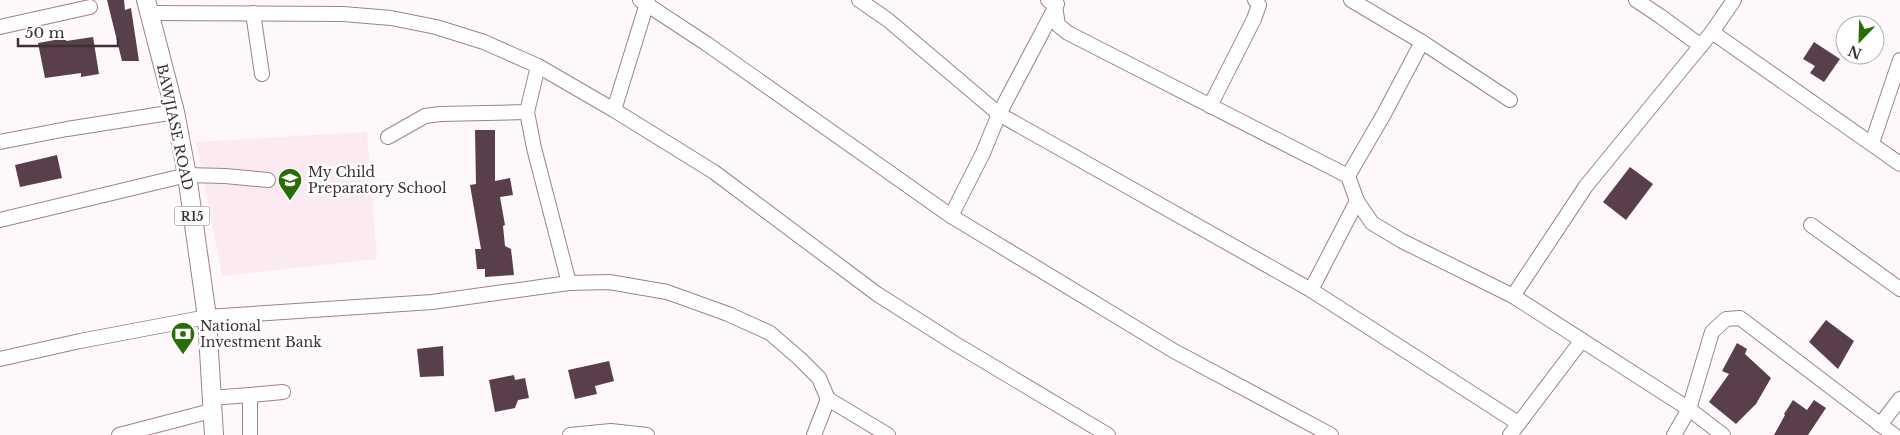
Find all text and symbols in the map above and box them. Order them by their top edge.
scale bar [18,15,118,47]
north arrow [1835,15,1885,65]
text: 50 m [25,23,65,42]
text: N [1845,41,1864,63]
street label: BAWJIASE ROAD [153,62,197,192]
place label: My Child Preparatory School [308,163,447,197]
school or university icon: My Child Preparatory School [277,167,303,201]
road number: R15 [174,207,210,226]
place label: National Investment Bank [200,317,322,351]
bank icon: National Investment Bank [170,321,196,355]

